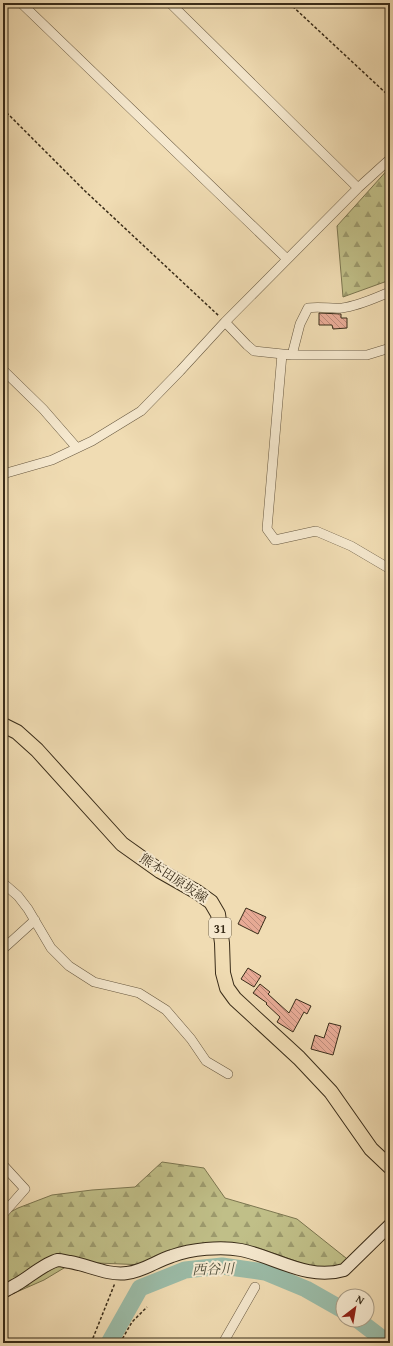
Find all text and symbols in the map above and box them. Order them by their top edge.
street label: 熊本田原坂線 [136,849,212,907]
road number: 31 [209,918,231,938]
water label: 西谷川 [192,1258,236,1280]
north arrow [335,1288,375,1328]
text: N [353,1291,368,1309]

